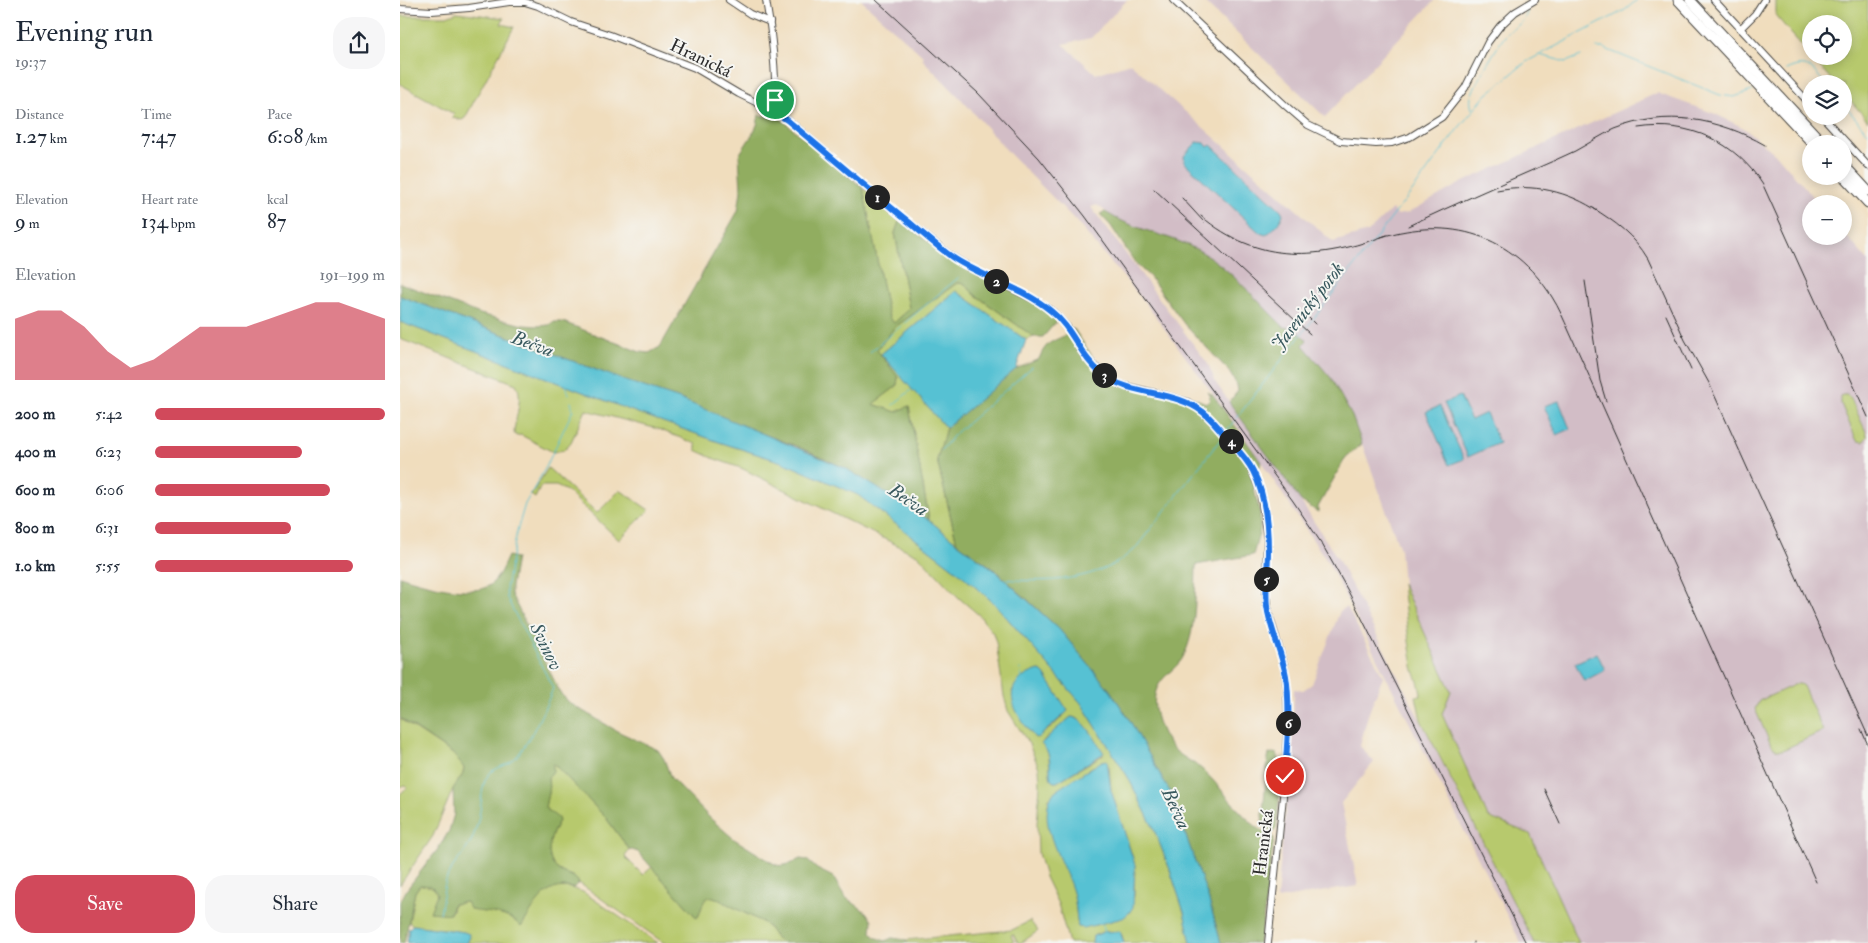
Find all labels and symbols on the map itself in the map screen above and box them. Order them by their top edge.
street label: Hranická [666,34,736,84]
pin [754,79,796,121]
pin: 1 [864,184,890,210]
water label: Jasenický potok [1266,258,1350,355]
pin: 2 [984,268,1008,294]
water label: Bečva [507,325,557,363]
pin: 3 [1092,362,1116,388]
pin: 4 [1218,428,1244,454]
water label: Bečva [883,477,933,522]
pin: 5 [1254,566,1278,592]
water label: Svinov [524,618,568,674]
pin: 6 [1276,710,1300,736]
pin [1264,755,1306,797]
water label: Bečva [1156,783,1196,833]
street label: Hranická [1248,808,1279,877]

